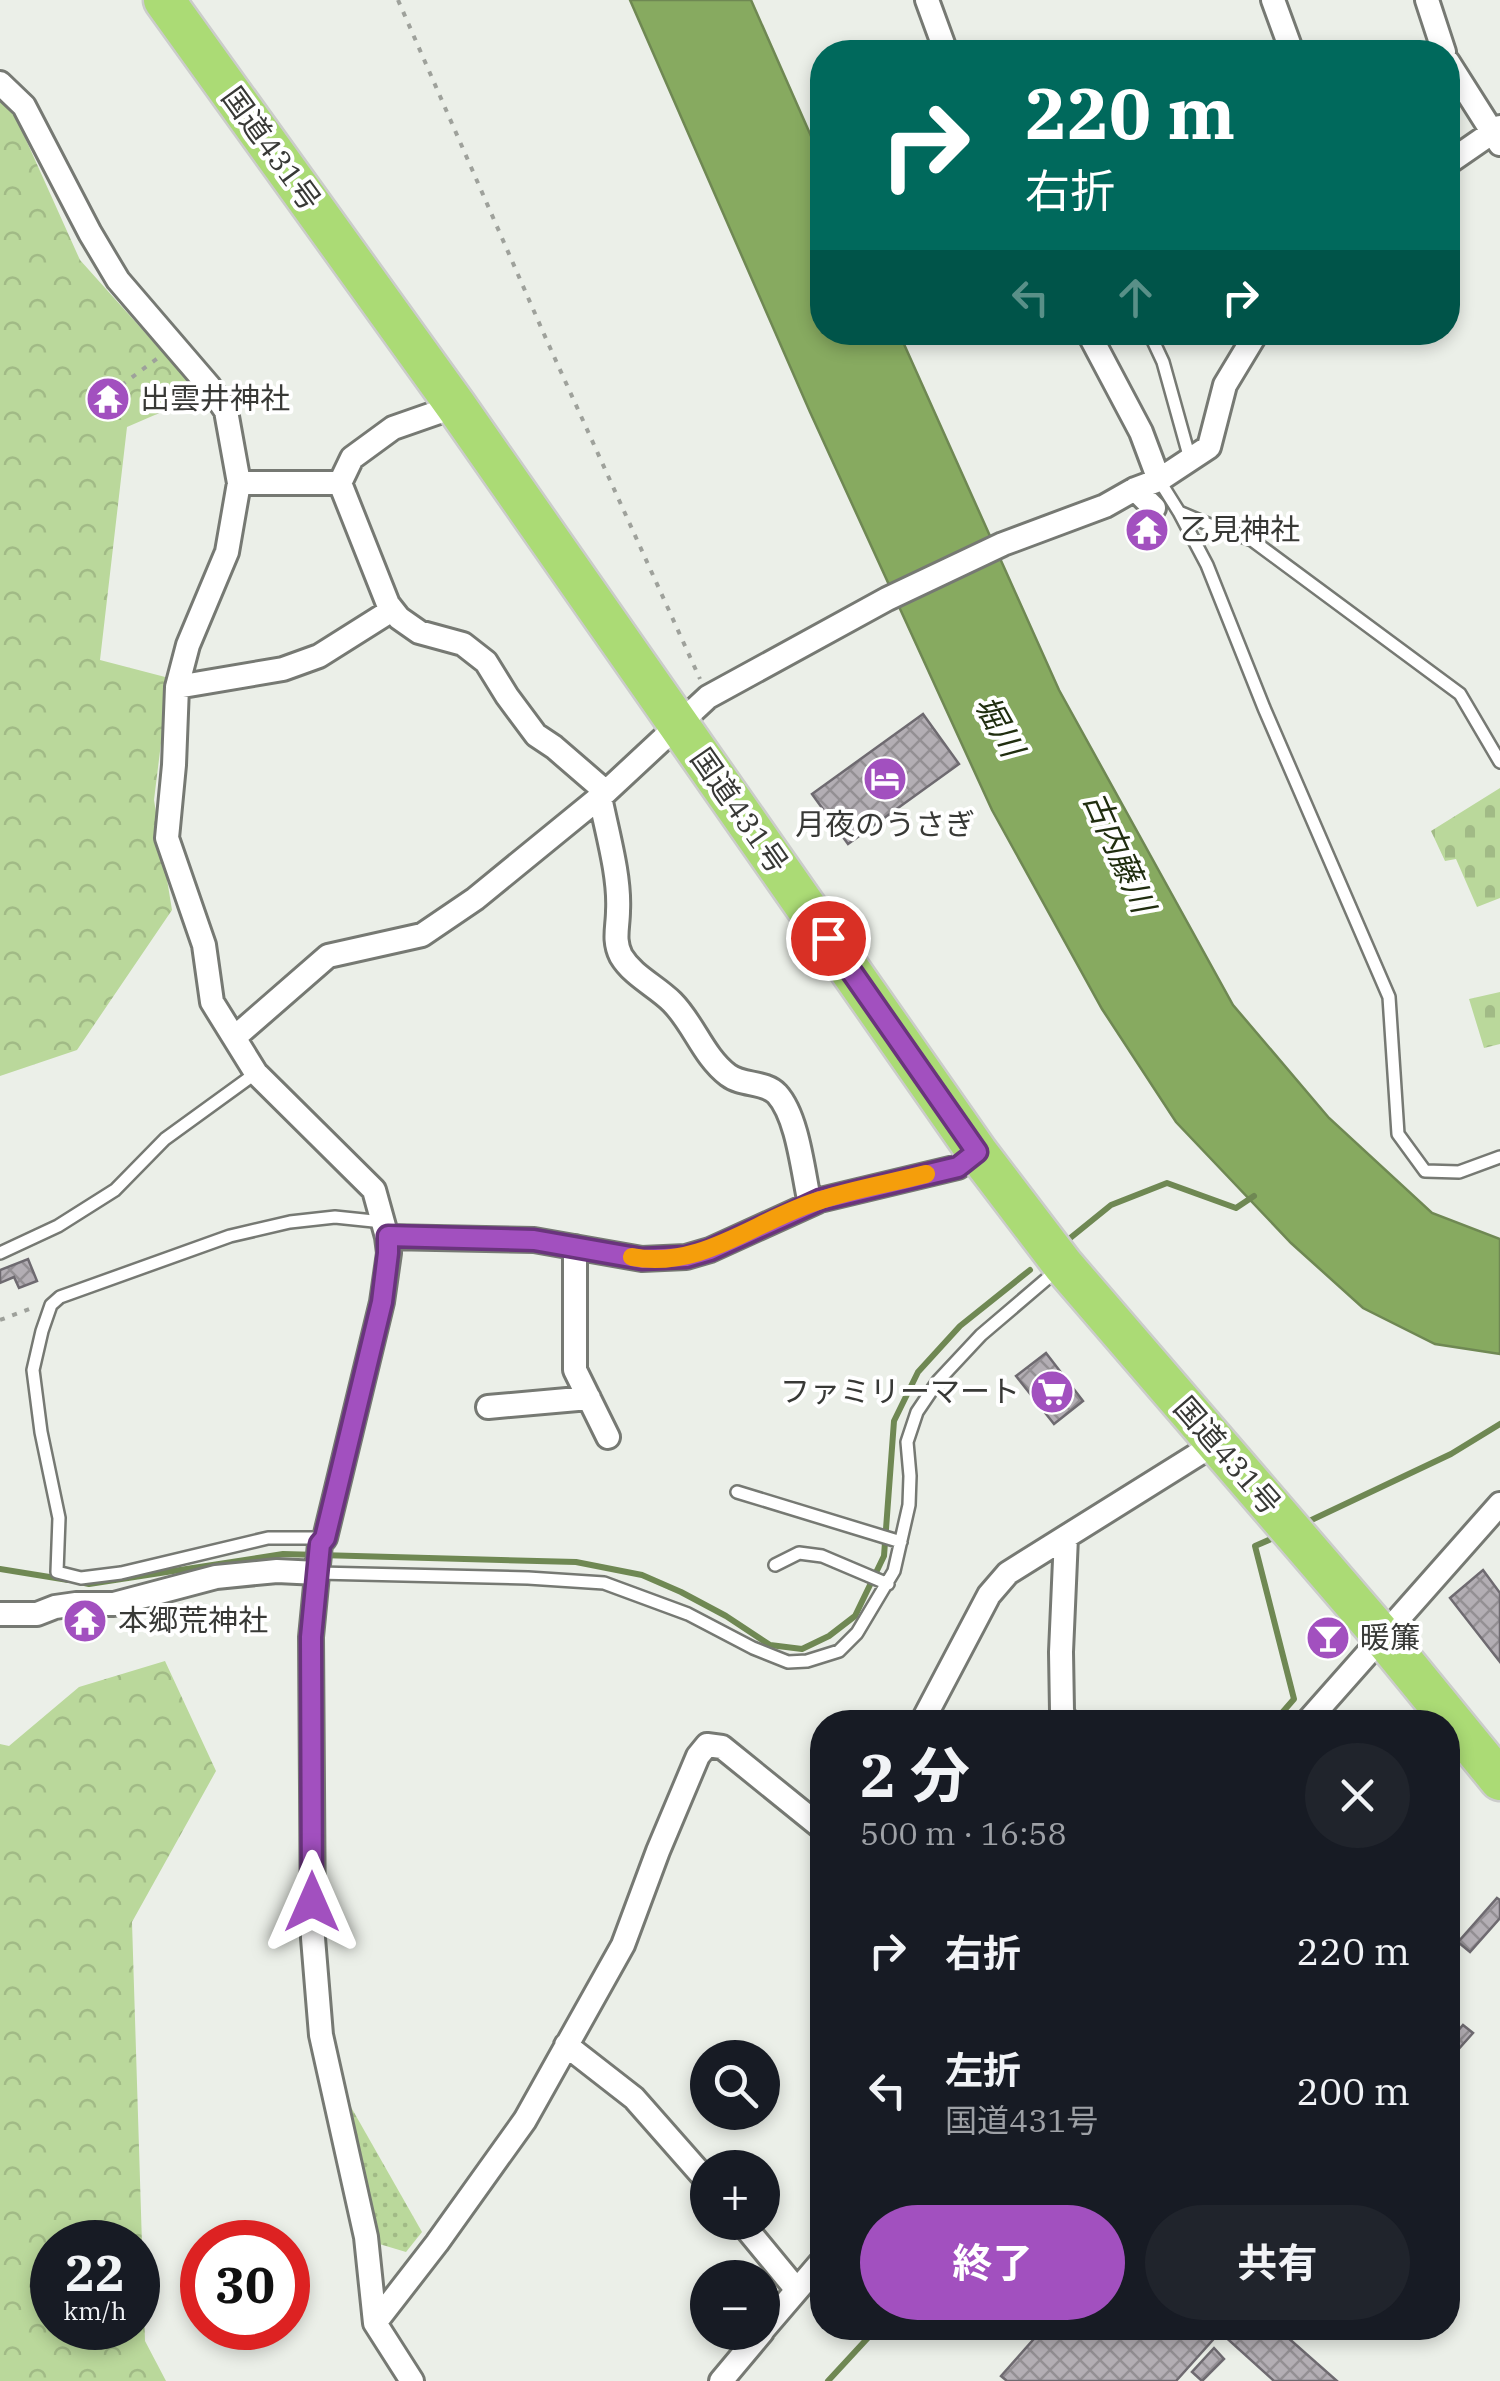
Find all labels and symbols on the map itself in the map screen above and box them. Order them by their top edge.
street label: 国道431号 [214,78,330,218]
temple icon: 出雲井神社 [85,376,131,422]
place label: 出雲井神社 [140,378,290,417]
temple icon: 乙見神社 [1124,507,1170,553]
place label: 乙見神社 [1180,509,1300,548]
water label: 堀川 [966,687,1035,766]
street label: 国道431号 [683,740,797,880]
hotel icon: 月夜のうさぎ [862,756,908,802]
water label: 古内藤川 [1075,785,1166,921]
place label: 月夜のうさぎ [795,804,975,843]
pin [786,896,871,981]
supermarket icon: ファミリーマート [1029,1369,1075,1415]
place label: ファミリーマート [780,1371,1020,1410]
street label: 国道431号 [1166,1388,1290,1522]
temple icon: 本郷荒神社 [62,1598,108,1644]
place label: 本郷荒神社 [118,1600,268,1639]
bar icon: 暖簾 [1305,1615,1351,1661]
place label: 暖簾 [1360,1617,1420,1656]
position arrow [260,1850,364,1954]
speed limit sign: 30 [180,2220,310,2350]

